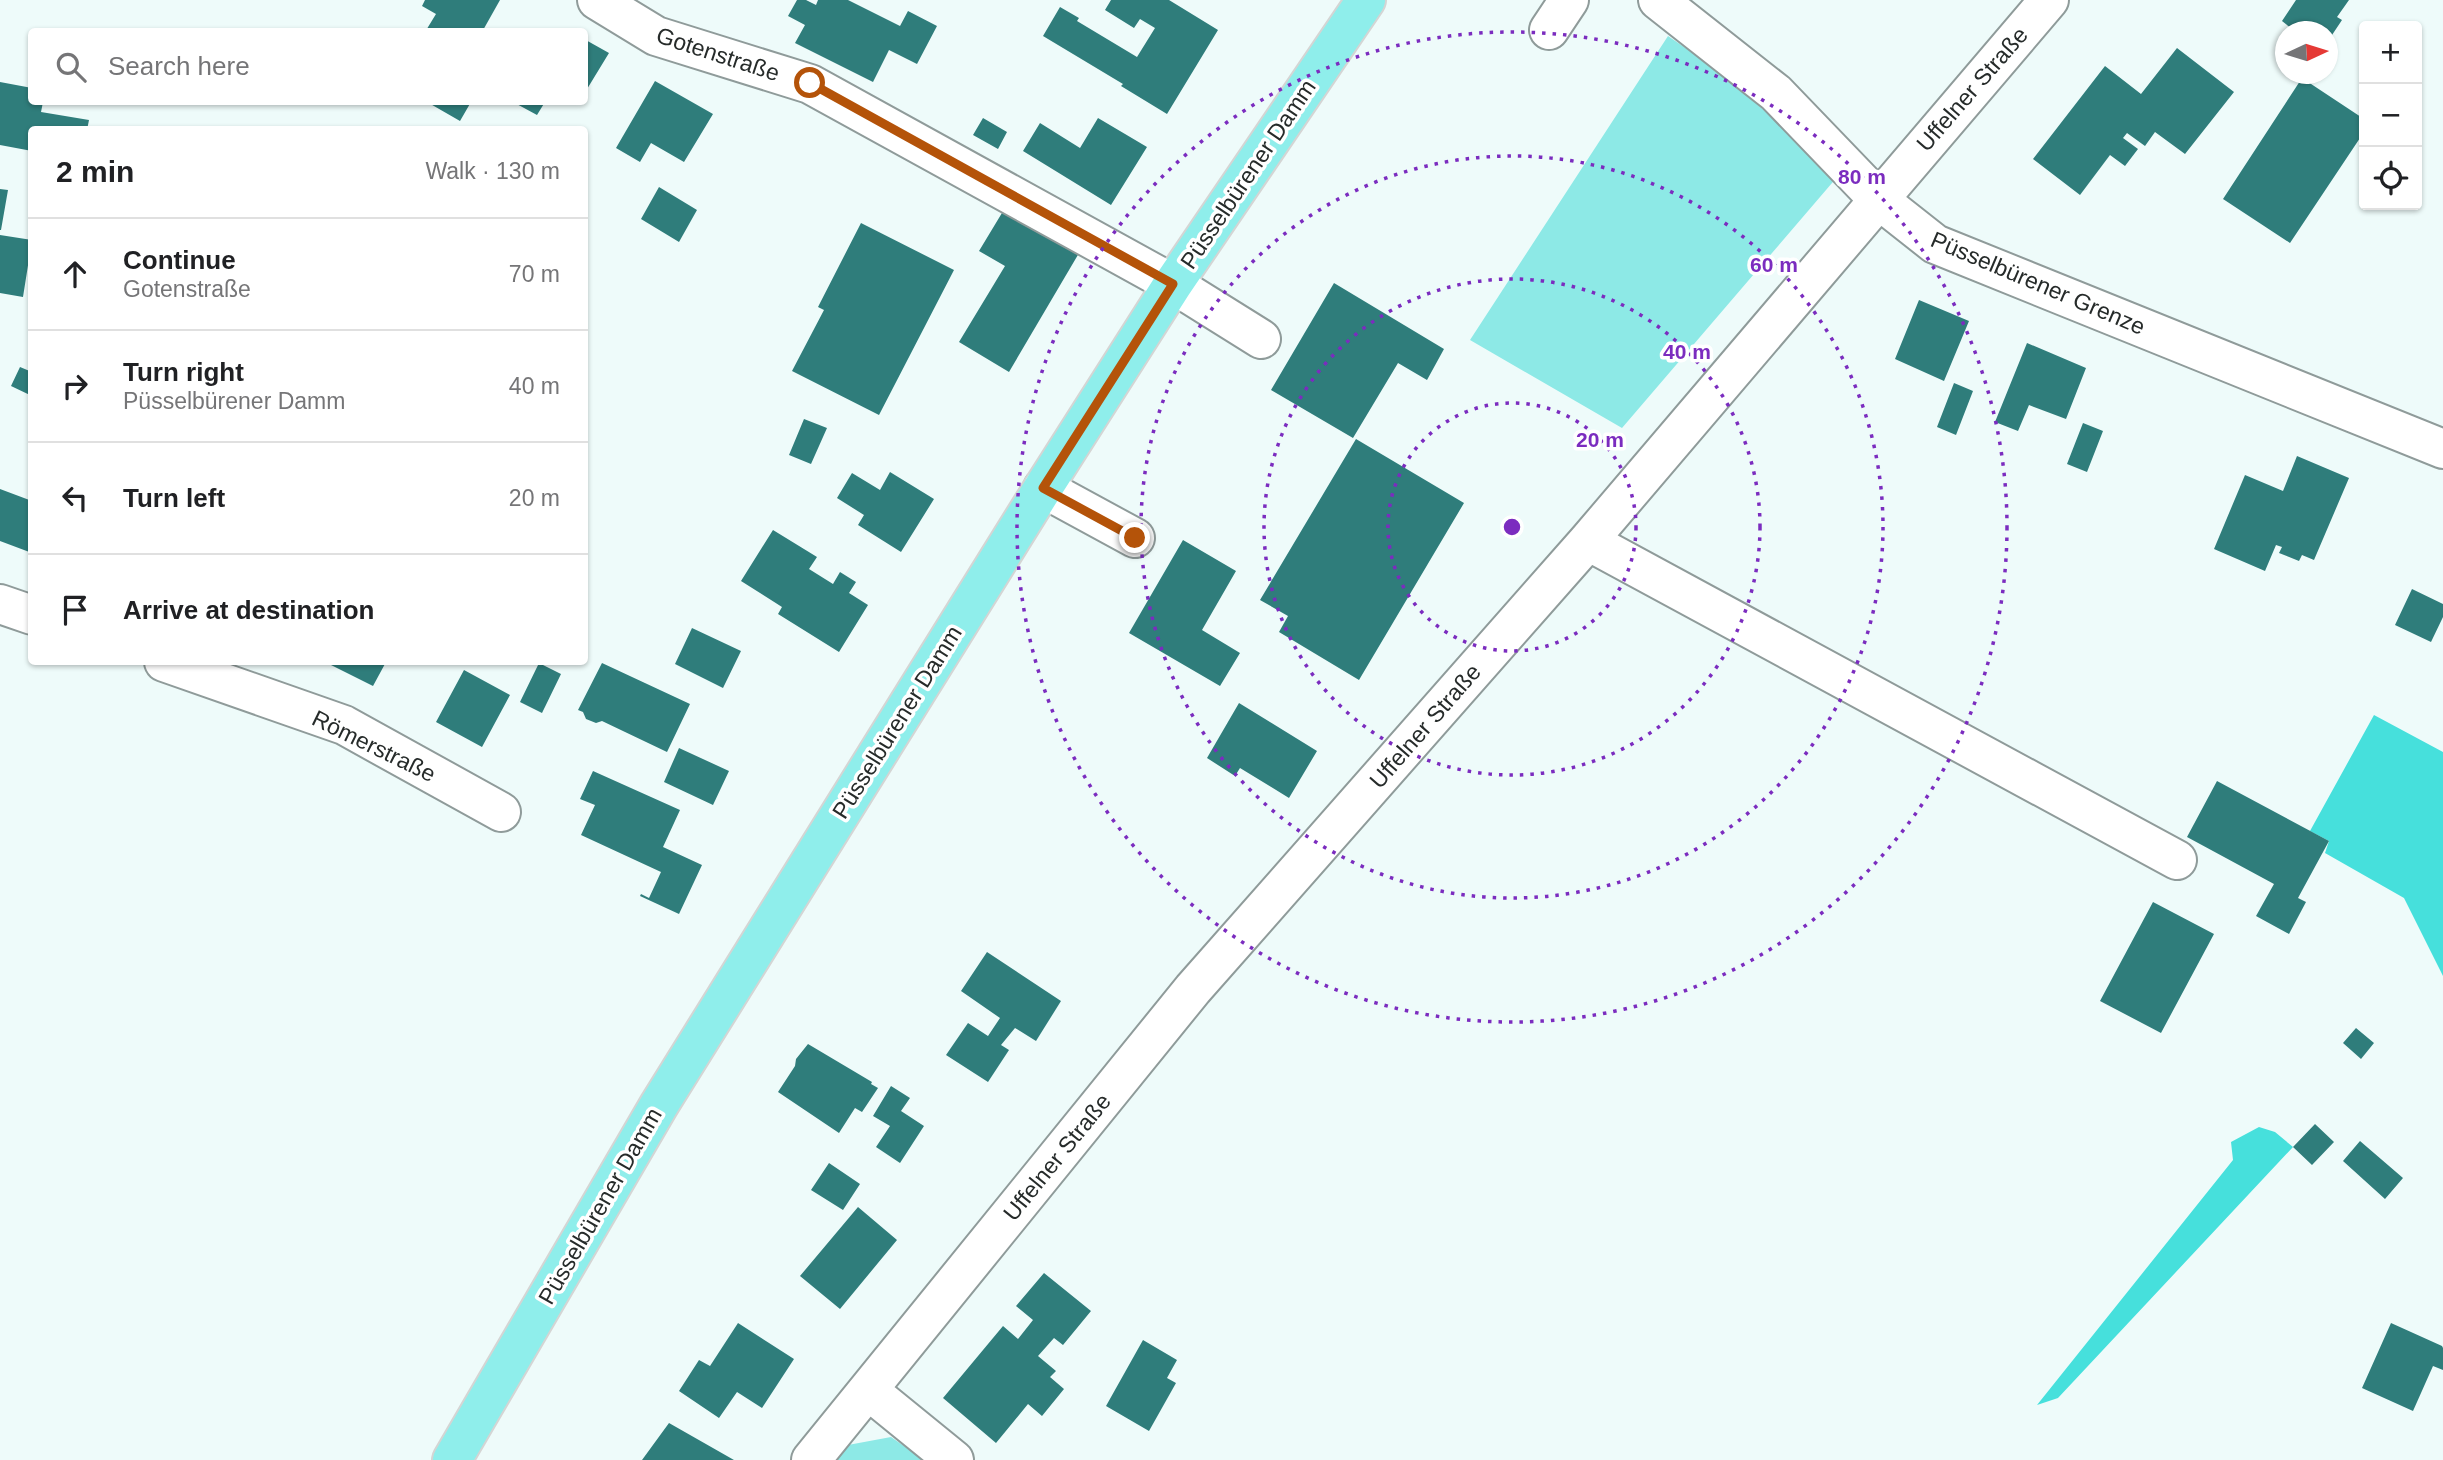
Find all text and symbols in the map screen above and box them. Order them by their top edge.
north arrow [2275,21,2338,84]
map controls [2359,21,2422,210]
button: + [2359,21,2422,84]
street label: Gotenstraße [653,22,783,86]
street label: Uffelner Straße [1911,22,2033,156]
search box [28,28,588,105]
icon: search [52,48,90,86]
text: Search here [108,51,250,81]
route start [794,67,825,98]
street label: Püsselbürener Damm [1175,75,1321,273]
button: − [2359,84,2422,147]
button: locate [2359,147,2422,210]
text: 2 min [56,155,134,188]
text: Walk · 130 m [425,158,560,184]
text: 80 m [1838,165,1886,188]
street label: Püsselbürener Grenze [1927,226,2149,340]
text: Continue [123,245,236,275]
text: 60 m [1750,253,1798,276]
icon: ahead [56,255,94,293]
text: 70 m [509,261,560,287]
text: Gotenstraße [123,276,251,302]
text: 40 m [1663,340,1711,363]
text: Turn right [123,357,244,387]
icon: right [56,367,94,405]
text: 40 m [509,373,560,399]
text: Püsselbürener Damm [123,388,345,414]
text: 20 m [1576,428,1624,451]
icon: left [56,479,94,517]
text: Turn left [123,483,225,513]
text: 20 m [509,485,560,511]
centre of rings [1500,515,1524,539]
route end [1119,522,1150,553]
icon: arrive [56,591,94,629]
text: Arrive at destination [123,595,374,625]
street label: Püsselbürener Damm [827,621,967,823]
street label: Uffelner Straße [1364,659,1486,793]
street label: Römerstraße [308,705,440,787]
street label: Uffelner Straße [998,1088,1116,1226]
street label: Püsselbürener Damm [533,1103,667,1309]

